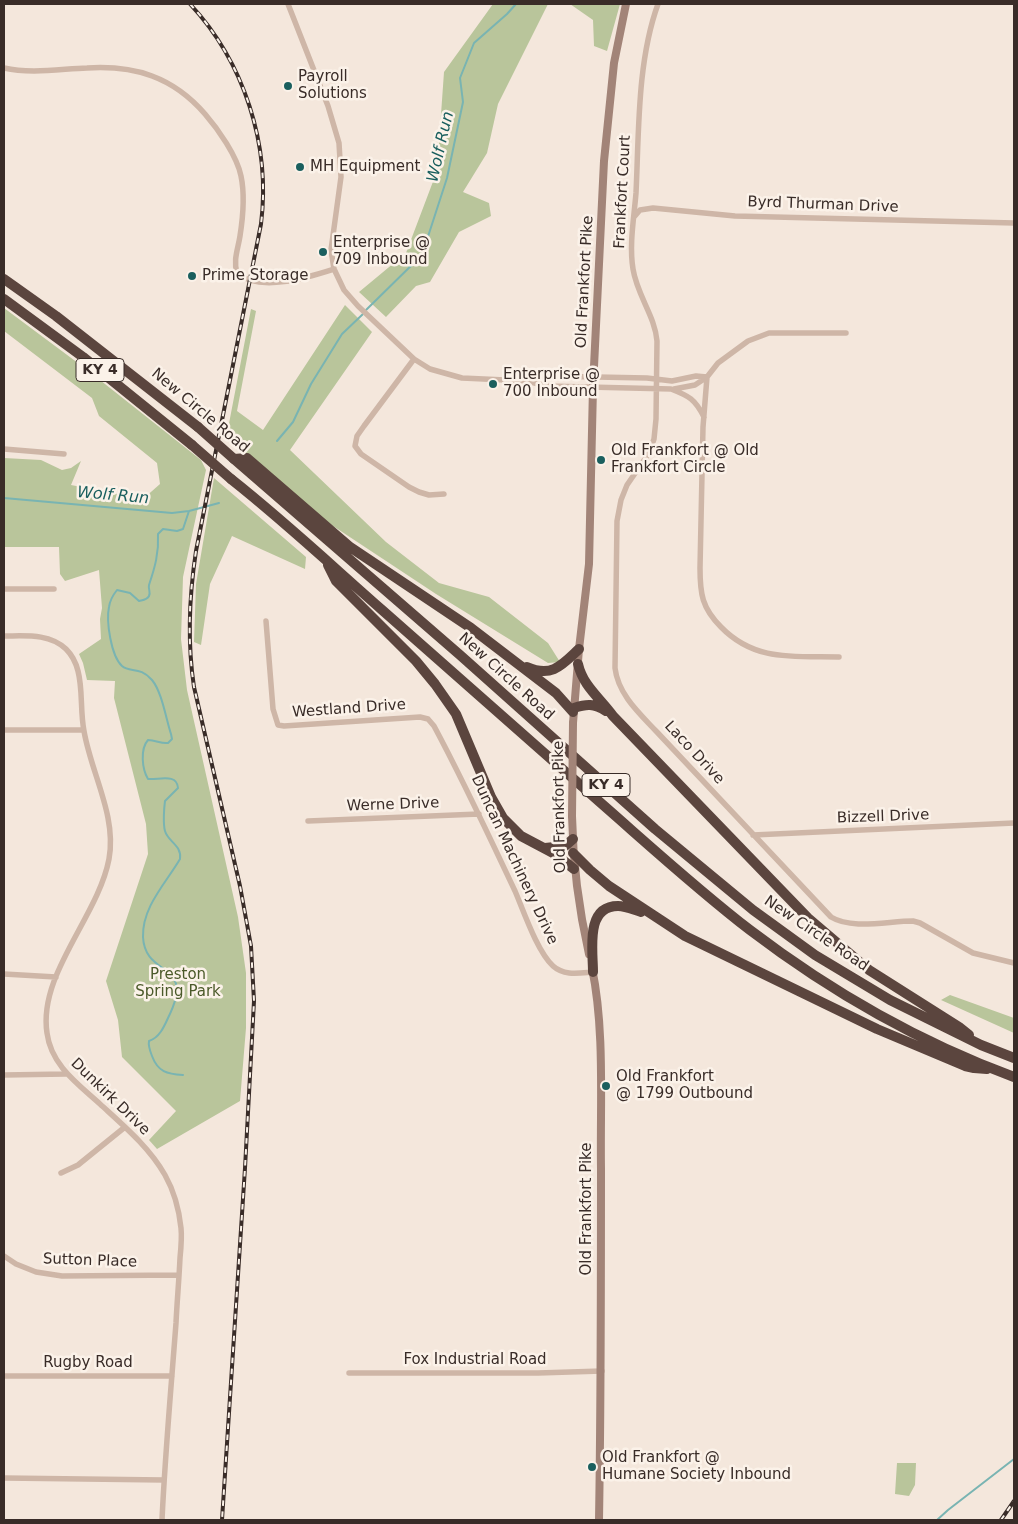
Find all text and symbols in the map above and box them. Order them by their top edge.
place label: Payroll Solutions [298,68,367,103]
marker: Payroll Solutions [282,80,294,92]
water label: Wolf Run [424,110,458,184]
street label: Frankfort Court [611,135,635,249]
place label: MH Equipment [310,158,420,176]
marker: MH Equipment [294,161,306,173]
street label: Byrd Thurman Drive [747,193,899,217]
street label: Old Frankfort Pike [573,215,597,349]
place label: Enterprise @ 709 Inbound [333,234,430,269]
marker: Enterprise @ 709 Inbound [317,246,329,258]
place label: Prime Storage [202,267,308,285]
marker: Prime Storage [186,270,198,282]
road number: KY 4 [76,358,124,382]
street label: New Circle Road [147,365,253,457]
place label: Enterprise @ 700 Inbound [503,366,600,401]
marker: Enterprise @ 700 Inbound [487,378,499,390]
place label: Old Frankfort @ Old Frankfort Circle [611,442,759,477]
marker: Old Frankfort @ Old Frankfort Circle [595,454,607,466]
water label: Wolf Run [76,483,150,509]
street label: New Circle Road [455,629,557,725]
street label: Westland Drive [291,696,407,722]
street label: Laco Drive [660,718,728,788]
street label: Old Frankfort Pike [550,740,570,874]
street label: Duncan Machinery Drive [467,772,561,948]
road number: KY 4 [582,774,630,796]
street label: Werne Drive [346,794,440,816]
street label: Bizzell Drive [836,806,930,828]
street label: New Circle Road [760,892,872,976]
park label: Preston Spring Park [135,966,221,1001]
street label: Dunkirk Drive [67,1055,153,1139]
place label: Old Frankfort @ 1799 Outbound [616,1068,753,1103]
marker: Old Frankfort @ 1799 Outbound [600,1080,612,1092]
street label: Old Frankfort Pike [578,1143,596,1275]
street label: Sutton Place [43,1250,137,1272]
street label: Fox Industrial Road [403,1351,547,1369]
street label: Rugby Road [43,1354,133,1372]
place label: Old Frankfort @ Humane Society Inbound [602,1449,791,1484]
marker: Old Frankfort @ Humane Society Inbound [586,1461,598,1473]

